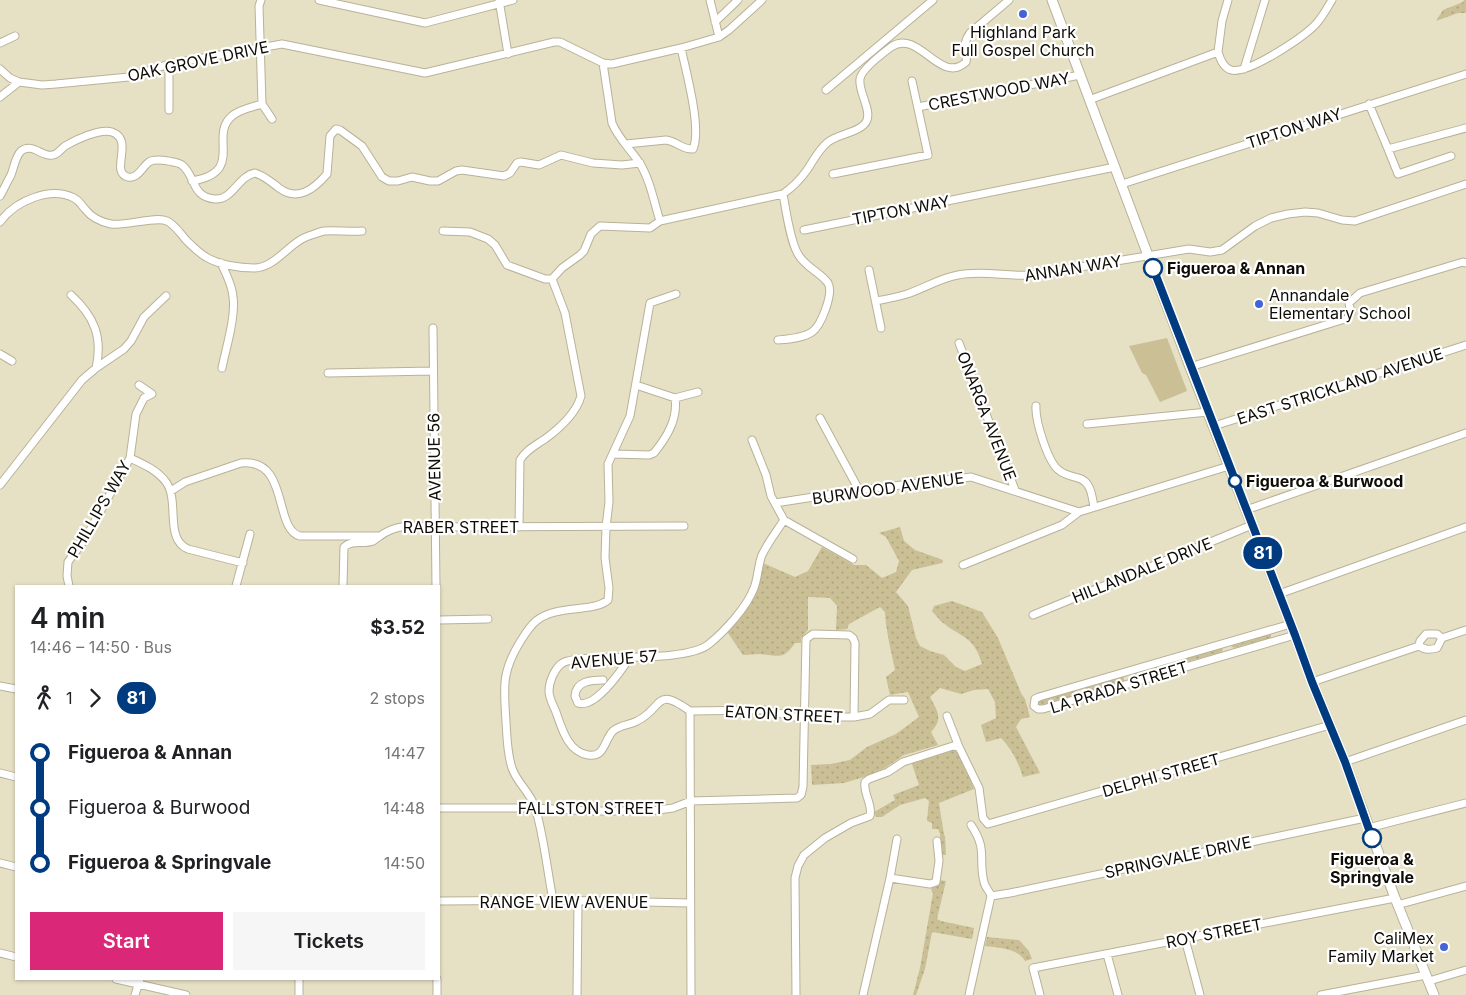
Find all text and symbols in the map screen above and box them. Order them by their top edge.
marker: Highland Park Full Gospel Church [1017,8,1029,20]
place label: Highland Park Full Gospel Church [951,22,1095,60]
street label: OAK GROVE DRIVE [126,36,270,86]
street label: CRESTWOOD WAY [926,67,1072,115]
street label: TIPTON WAY [1244,103,1344,153]
street label: TIPTON WAY [850,191,952,229]
street label: ANNAN WAY [1023,250,1123,286]
marker: Figueroa & Annan [1143,258,1163,278]
place label: Figueroa & Annan [1167,258,1305,278]
place label: Annandale Elementary School [1269,285,1411,323]
marker: Annandale Elementary School [1253,298,1265,310]
street label: EAST STRICKLAND AVENUE [1234,343,1446,429]
street label: ONARGA AVENUE [953,349,1021,483]
street label: AVENUE 56 [423,413,445,501]
street label: PHILLIPS WAY [63,457,135,561]
street label: BURWOOD AVENUE [811,467,965,509]
place label: Figueroa & Burwood [1246,471,1403,491]
marker: Figueroa & Burwood [1228,474,1242,488]
street label: RABER STREET [403,517,519,537]
street label: HILLANDALE DRIVE [1069,533,1215,607]
line badge: 81 [1240,537,1286,569]
text: 81 [1253,542,1273,563]
text: 4 min [30,601,105,635]
text: $3.52 [370,616,425,639]
text: 14:46 – 14:50 · Bus [30,637,172,657]
street label: AVENUE 57 [570,645,658,673]
street label: LA PRADA STREET [1048,657,1190,717]
icon: walk [30,684,58,712]
icon: forward [81,684,109,712]
text: 81 [127,687,146,708]
text: 1 [66,688,73,708]
text: 2 stops [369,688,425,708]
street label: EATON STREET [724,701,844,727]
text: Figueroa & Annan [68,741,232,764]
text: 14:47 [384,743,425,763]
street label: DELPHI STREET [1100,749,1222,801]
text: Figueroa & Burwood [68,796,250,819]
text: 14:48 [383,798,425,818]
street label: FALLSTON STREET [518,798,664,818]
marker: Figueroa & Springvale [1362,828,1382,848]
street label: SPRINGVALE DRIVE [1103,832,1253,882]
place label: Figueroa & Springvale [1330,849,1414,887]
text: Figueroa & Springvale [68,851,271,874]
text: 14:50 [384,853,425,873]
street label: RANGE VIEW AVENUE [480,892,648,912]
button: Start [30,912,223,970]
button: Tickets [233,912,425,970]
street label: ROY STREET [1164,914,1264,952]
place label: CaliMex Family Market [1328,928,1434,966]
marker: CaliMex Family Market [1438,941,1450,953]

